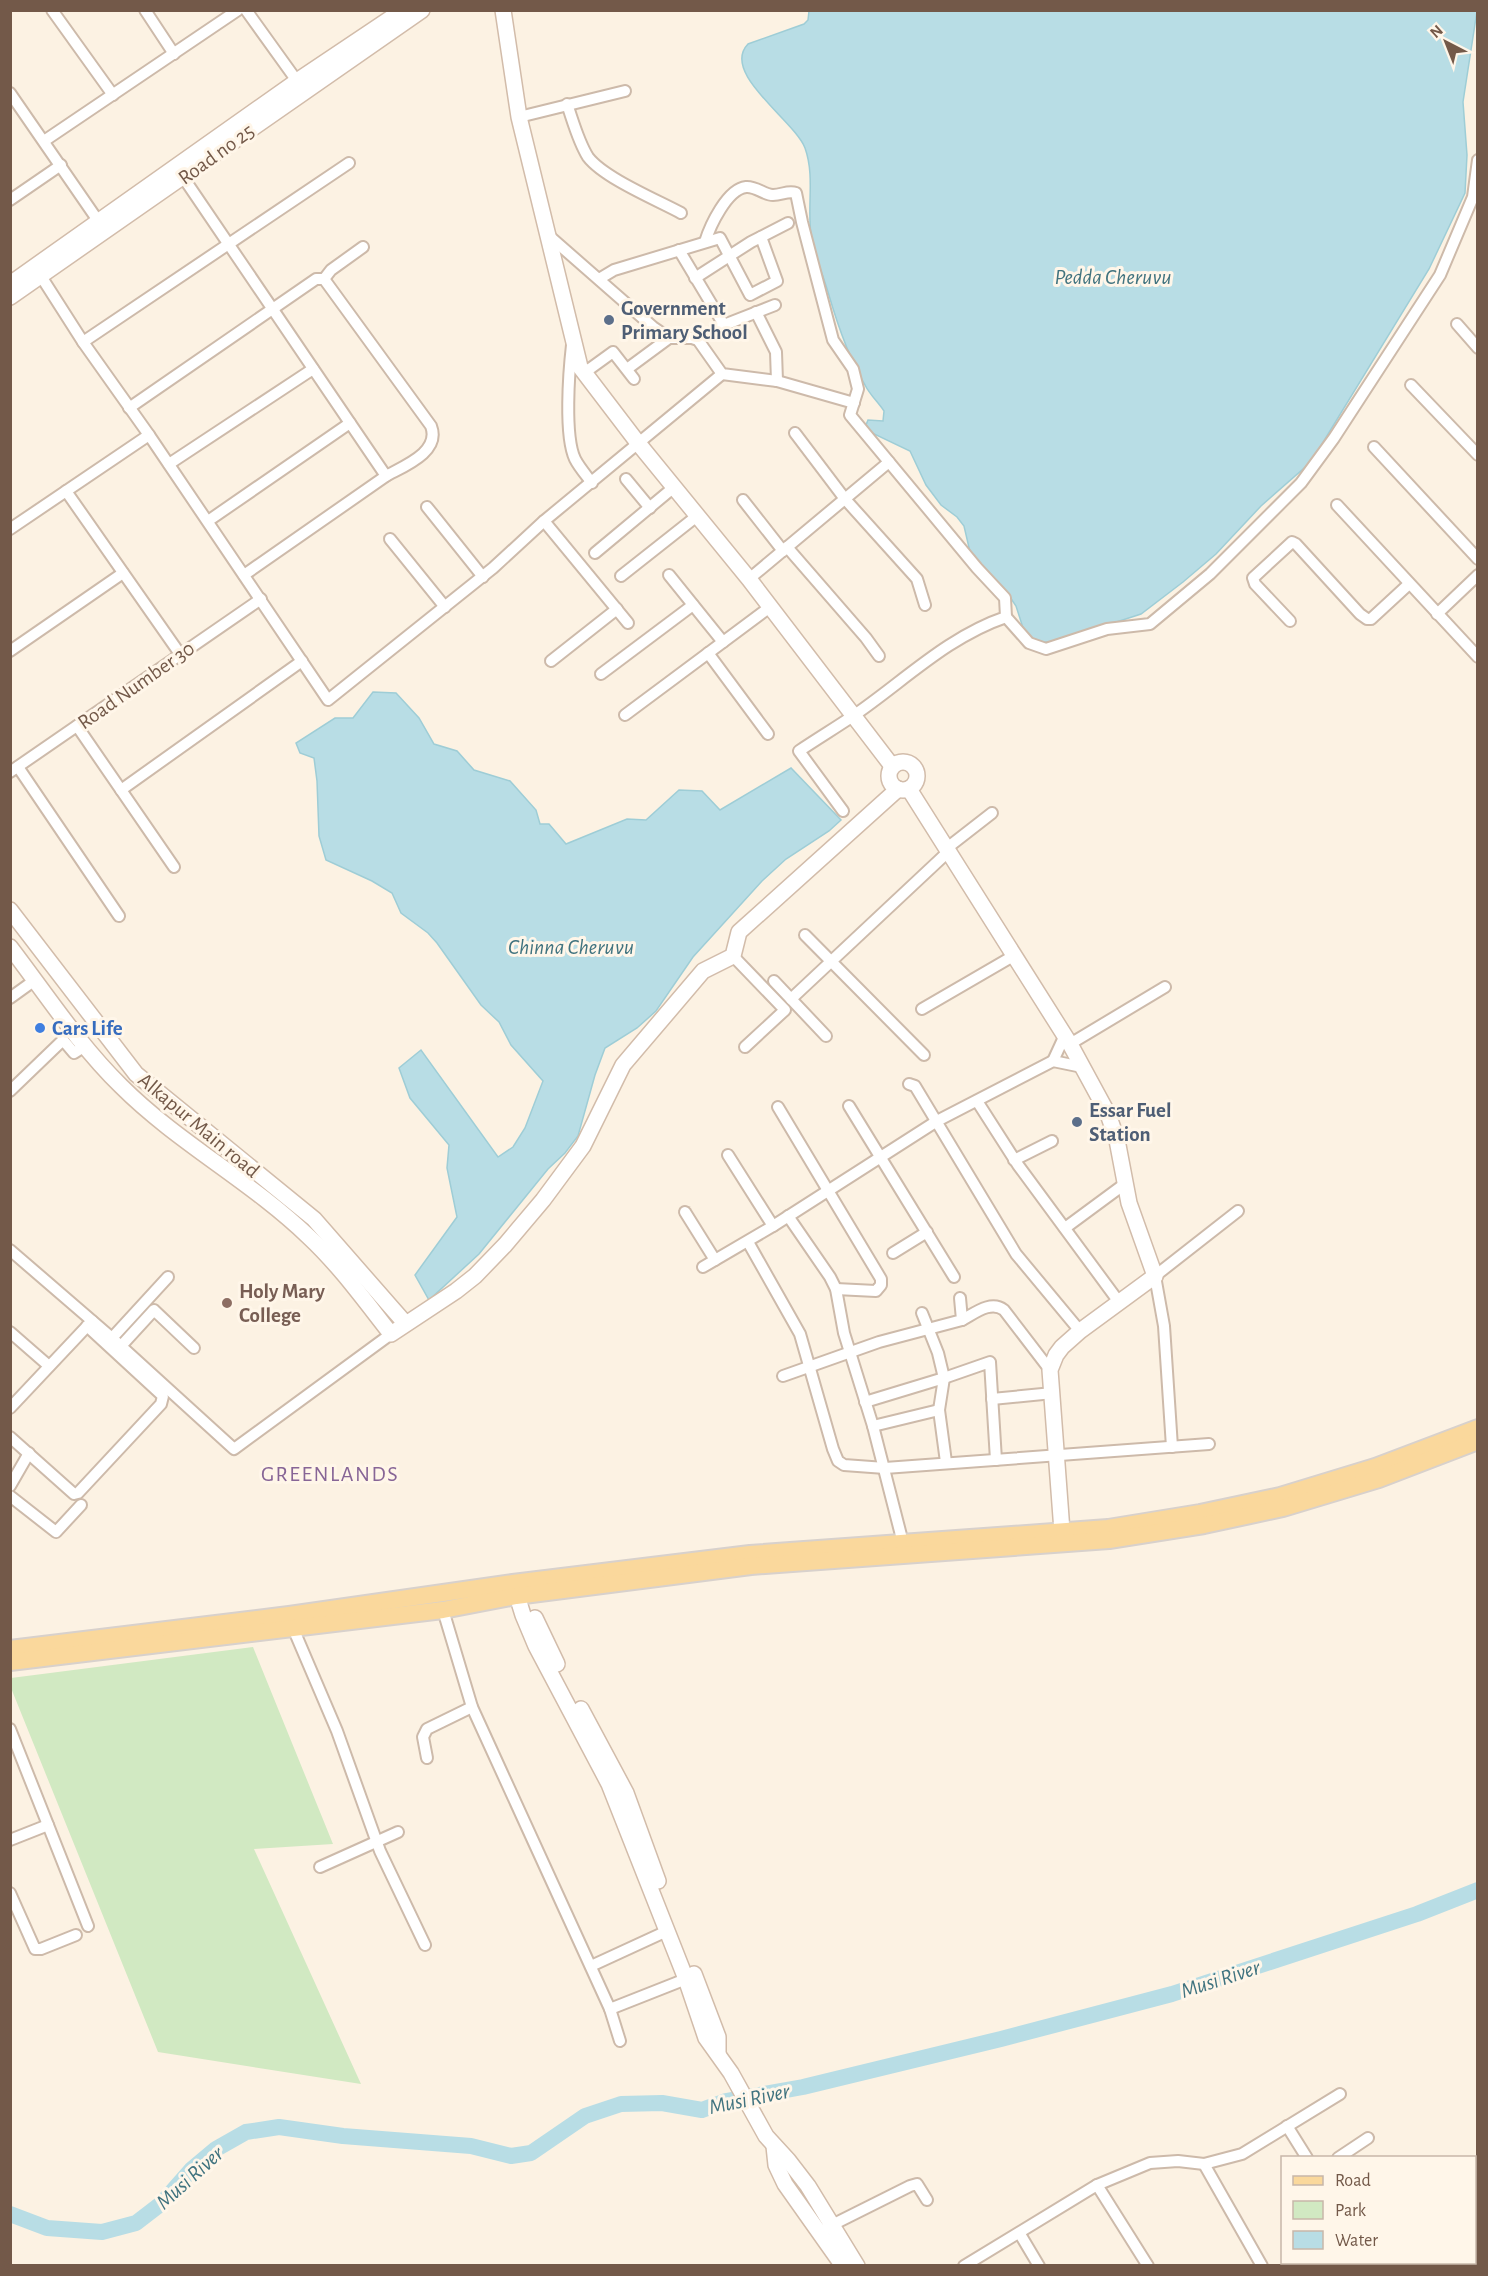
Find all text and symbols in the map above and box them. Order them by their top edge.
north arrow [1416,12,1476,72]
text: N [1427,22,1446,41]
street label: Road no 25 [174,120,258,189]
water label: Pedda Cheruvu [1054,266,1172,288]
place label: Government Primary School [621,298,748,343]
marker: Government Primary School [602,313,616,327]
street label: Road Number 30 [74,637,198,733]
water label: Chinna Cheruvu [508,936,634,958]
place label: Cars Life [52,1018,123,1039]
marker: Cars Life [33,1021,47,1035]
street label: Alkapur Main road [134,1069,263,1182]
place label: Essar Fuel Station [1089,1100,1171,1145]
marker: Essar Fuel Station [1070,1115,1084,1129]
place label: Holy Mary College [239,1281,326,1326]
marker: Holy Mary College [220,1296,234,1310]
district label: GREENLANDS [261,1463,399,1485]
water label: Musi River [1178,1956,1264,2002]
water label: Musi River [707,2080,792,2118]
water label: Musi River [152,2142,228,2213]
legend [1281,2156,1476,2264]
text: Road [1335,2172,1371,2190]
text: Park [1335,2202,1367,2220]
text: Water [1335,2232,1378,2250]

